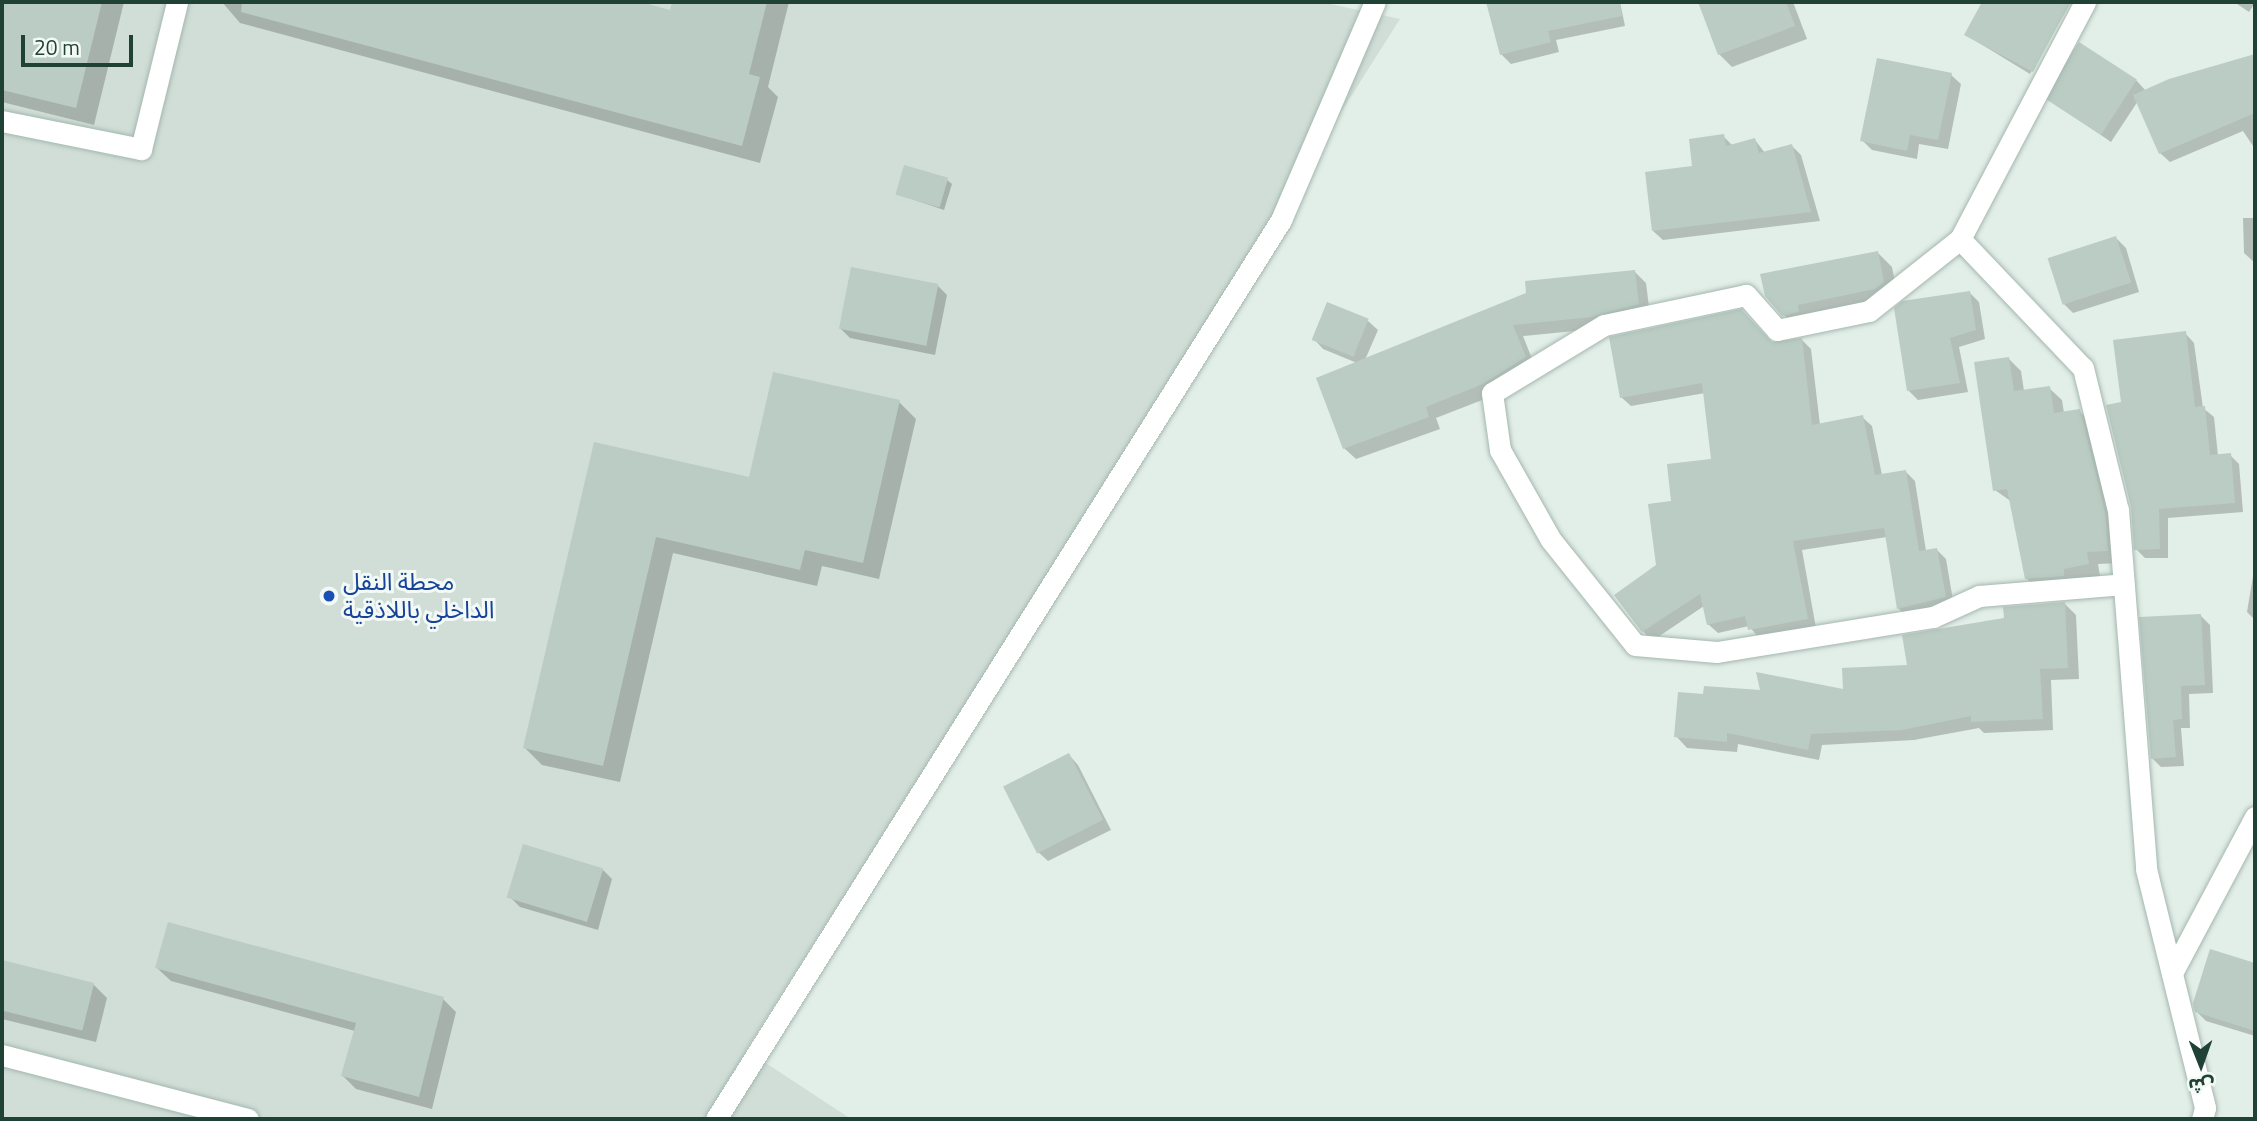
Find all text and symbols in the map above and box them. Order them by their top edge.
scale bar [24,21,136,65]
text: 20 m [34,31,80,63]
place label: محطة النقل الداخلي باللاذقية [343,568,495,624]
marker: محطة النقل الداخلي باللاذقية [321,588,337,604]
north arrow [2166,1030,2236,1100]
text: ش [2188,1072,2215,1101]

